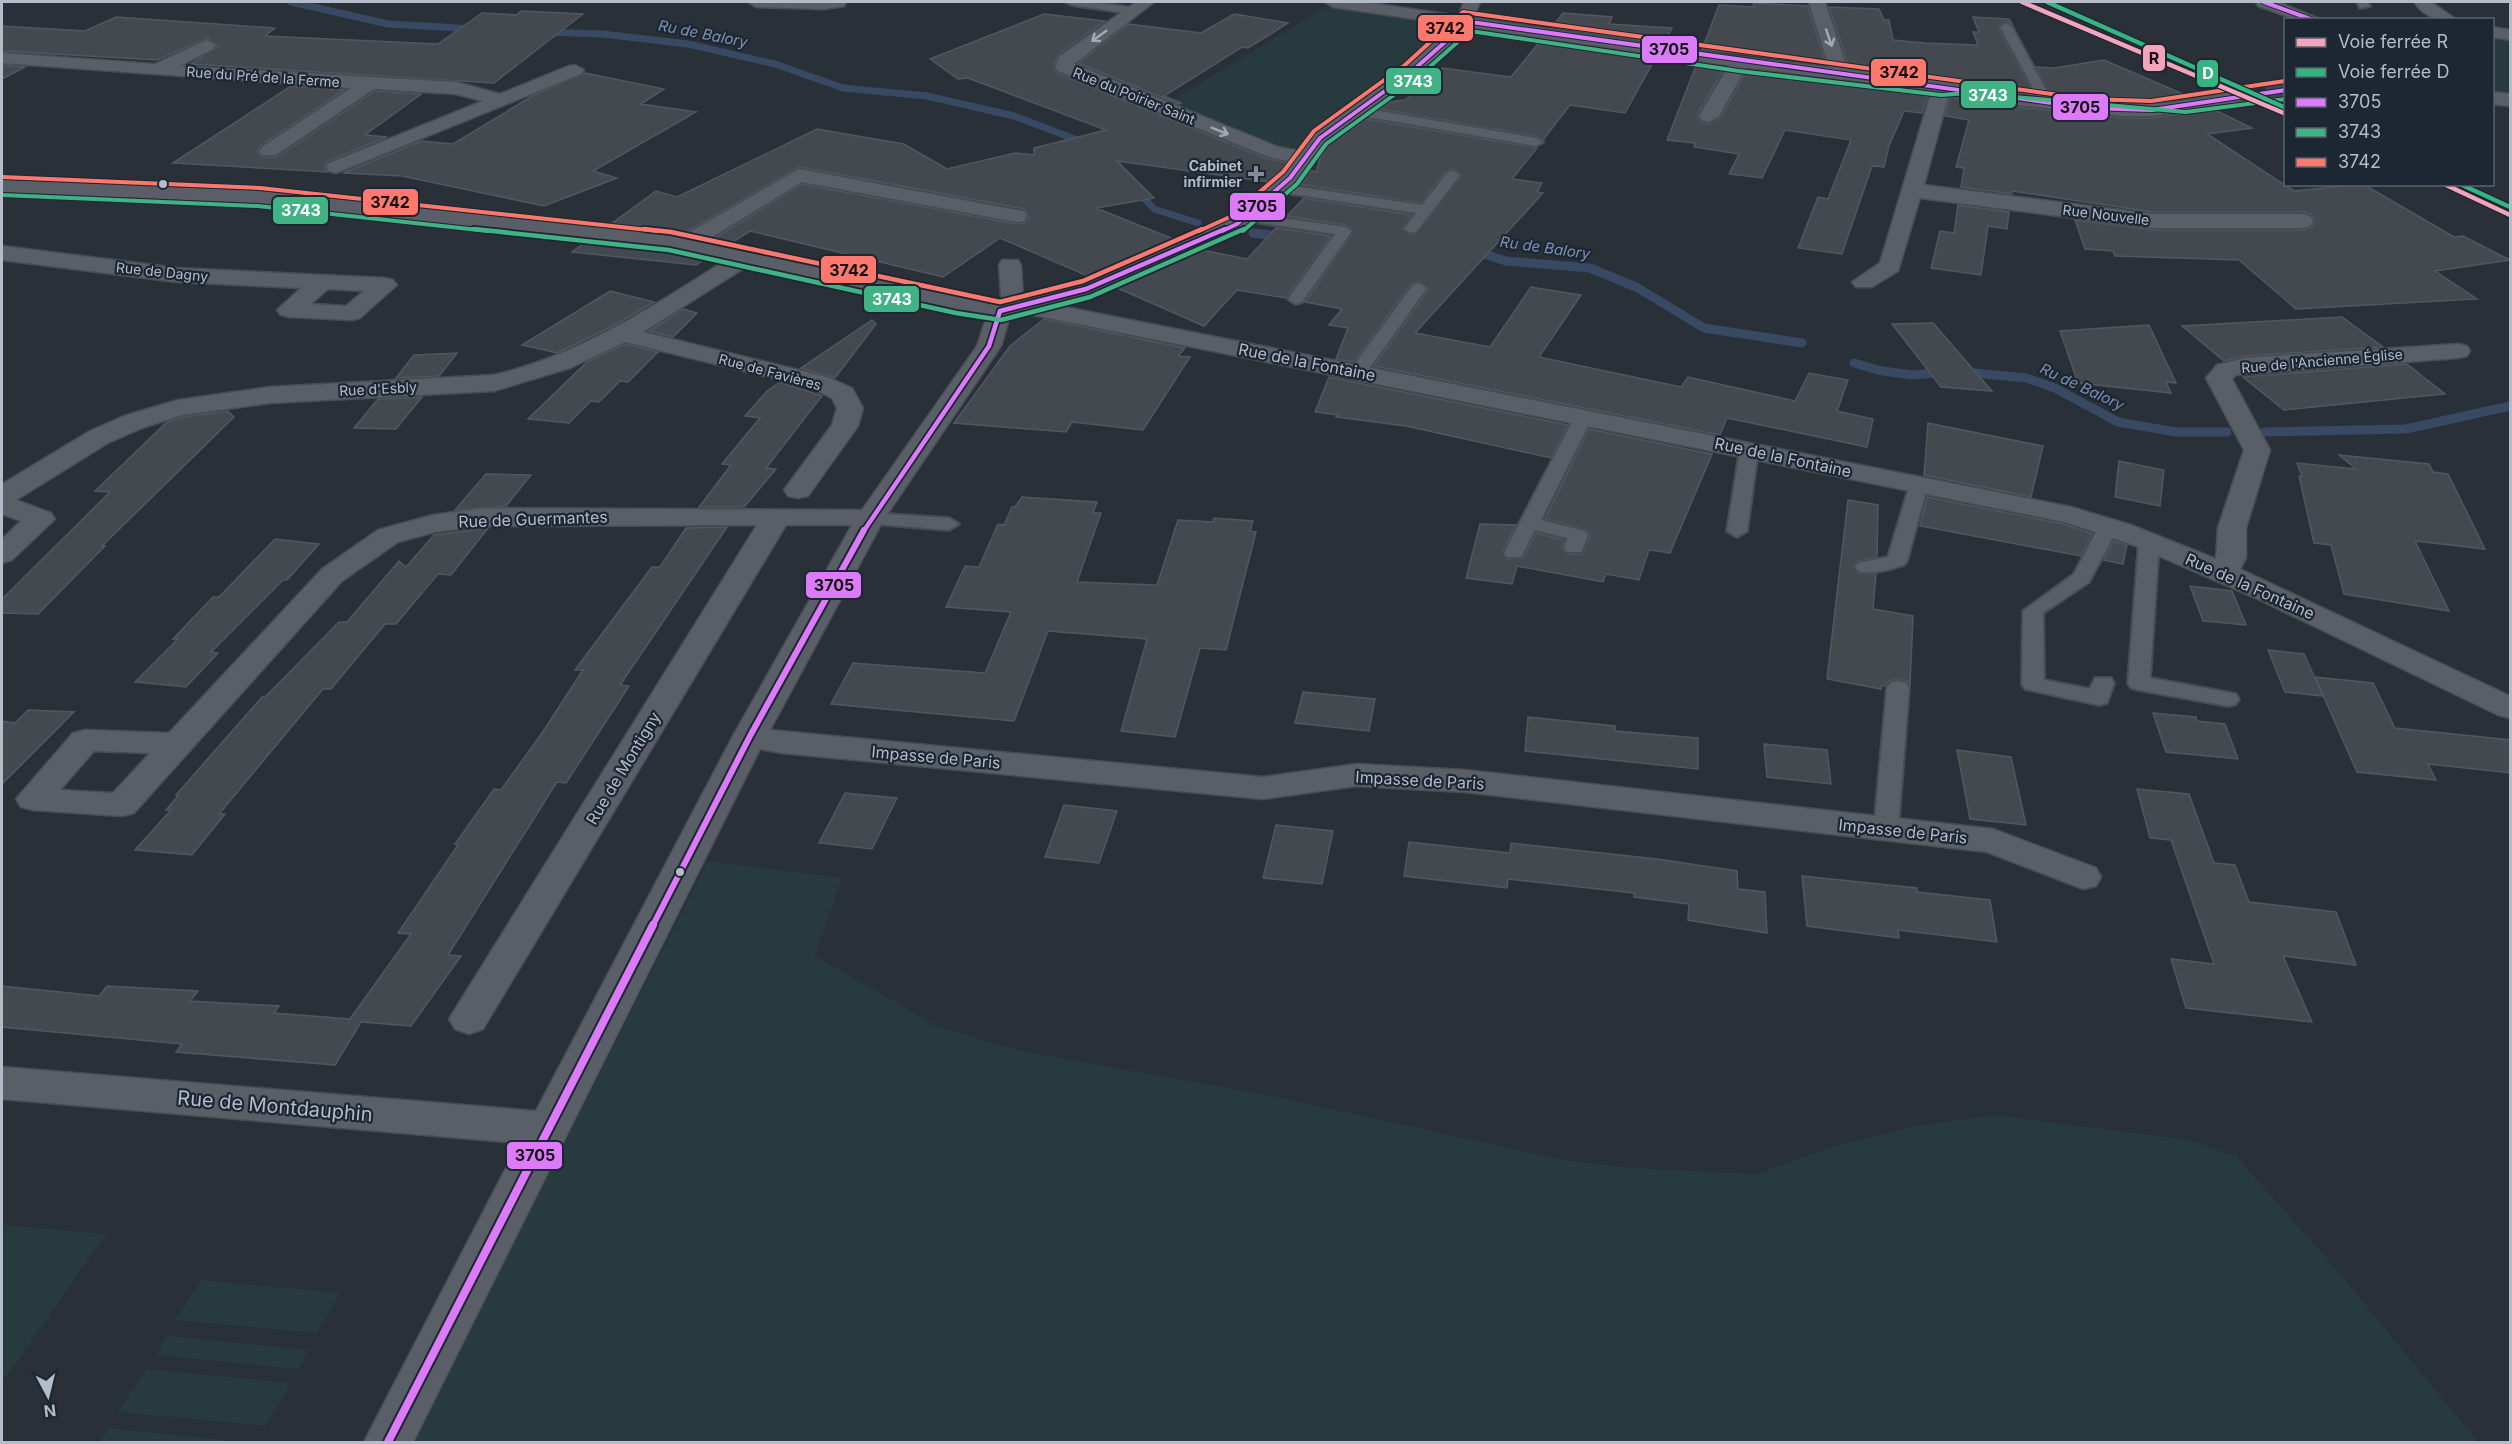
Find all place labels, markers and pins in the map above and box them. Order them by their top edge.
place label: Cabinet infirmier [1184,157,1242,190]
marker: Cabinet infirmier [1247,165,1265,183]
unlabelled marker [157,178,169,190]
unlabelled marker [674,866,686,878]

